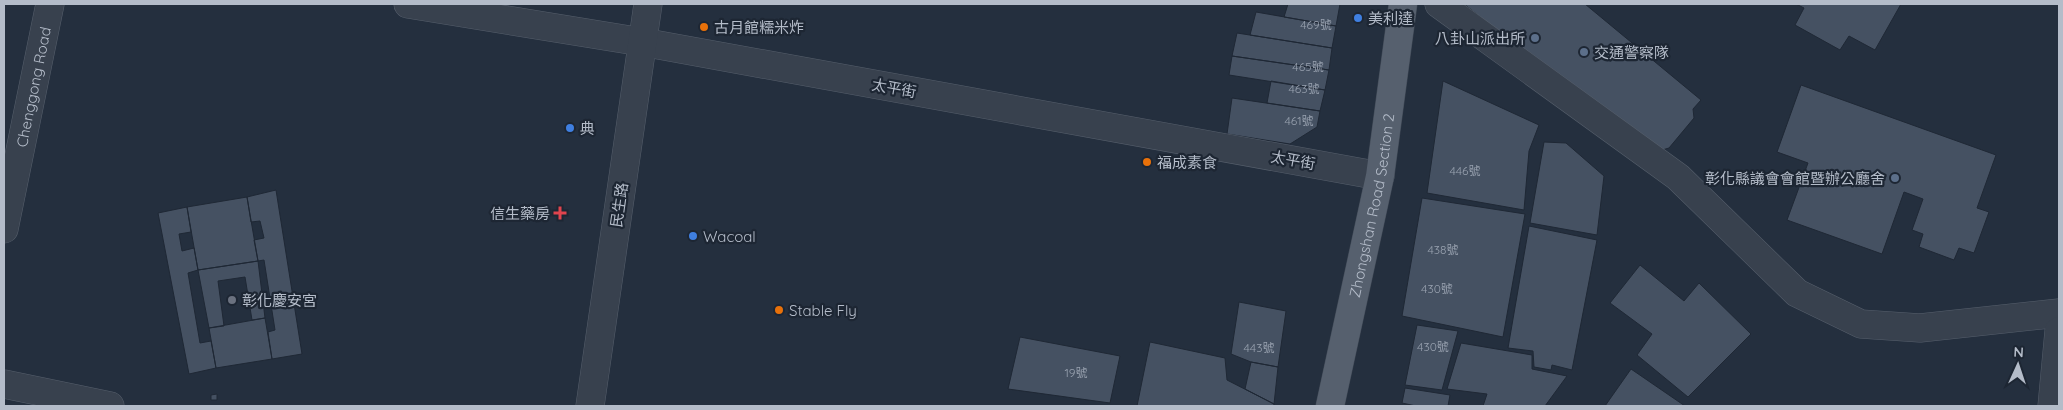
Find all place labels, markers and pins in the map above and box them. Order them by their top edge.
place label: 美利達 [1368,9,1413,28]
marker: 美利達 [1352,12,1364,24]
place label: 古月館糯米炸 [714,18,804,37]
marker: 古月館糯米炸 [698,21,710,33]
place label: 八卦山派出所 [1435,29,1525,48]
marker: 八卦山派出所 [1529,32,1541,44]
place label: 交通警察隊 [1594,43,1669,62]
marker: 交通警察隊 [1578,46,1590,58]
place label: 典 [580,119,595,138]
marker: 典 [564,122,576,134]
place label: 福成素食 [1157,153,1217,172]
marker: 福成素食 [1141,156,1153,168]
place label: 彰化縣議會會館暨辦公廳舍 [1705,169,1885,188]
marker: 彰化縣議會會館暨辦公廳舍 [1889,172,1901,184]
place label: 信生藥房 [490,204,550,223]
marker: 信生藥房 [554,207,566,219]
place label: Wacoal [703,227,756,246]
marker: Wacoal [687,230,699,242]
place label: 彰化慶安宮 [242,291,317,310]
marker: 彰化慶安宮 [226,294,238,306]
place label: Stable Fly [789,301,857,320]
marker: Stable Fly [773,304,785,316]

